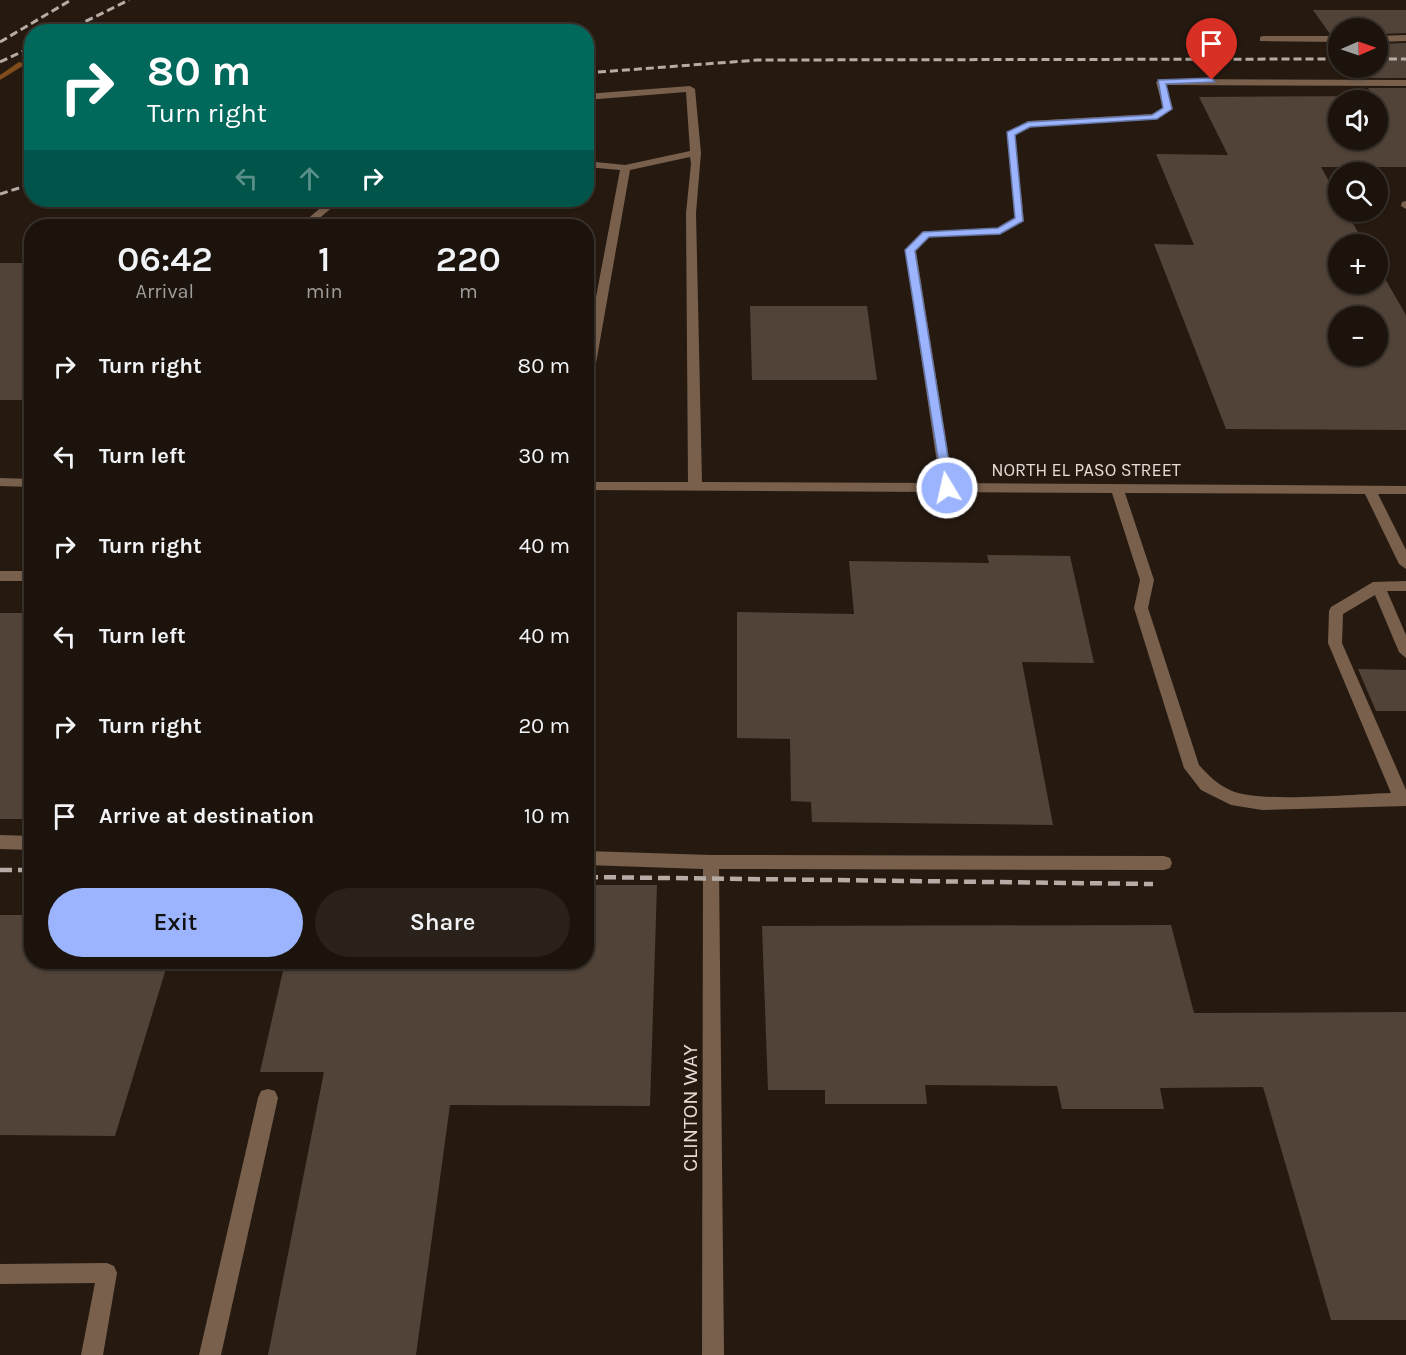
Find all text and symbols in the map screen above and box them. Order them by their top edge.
pin [1186,18,1237,80]
north arrow [1328,18,1388,78]
map controls [1328,18,1388,366]
icon: arrive [1195,27,1228,60]
text: 80 m [147,46,251,96]
icon: right [48,48,126,126]
button: sound [1328,90,1388,150]
text: Turn right [147,97,267,129]
icon: left [230,162,263,195]
icon: ahead [293,162,326,195]
icon: right [356,162,389,195]
button: search [1328,162,1388,222]
button: + [1328,234,1388,294]
text: 06:42 [117,238,213,280]
text: 1 [318,238,330,280]
text: 220 [436,238,501,280]
text: Arrival [136,280,194,303]
text: min [306,280,343,303]
text: m [459,280,478,303]
button: − [1328,306,1388,366]
icon: right [48,350,81,383]
text: Turn right [99,353,202,379]
text: 80 m [518,353,570,379]
icon: left [48,440,81,473]
text: Turn left [99,443,186,469]
text: 30 m [518,443,570,469]
position arrow [915,456,979,520]
street label: NORTH EL PASO STREET [991,459,1181,481]
icon: right [48,530,81,563]
text: Turn right [99,533,202,559]
text: 40 m [519,533,570,559]
icon: left [48,620,81,653]
text: Turn left [99,623,186,649]
text: 40 m [519,623,570,649]
icon: right [48,710,81,743]
text: Turn right [99,713,202,739]
text: 20 m [518,713,570,739]
icon: arrive [48,800,81,833]
text: Arrive at destination [99,803,314,829]
text: 10 m [524,803,570,829]
button: Exit [48,888,303,957]
button: Share [315,888,570,957]
street label: CLINTON WAY [678,1044,702,1172]

